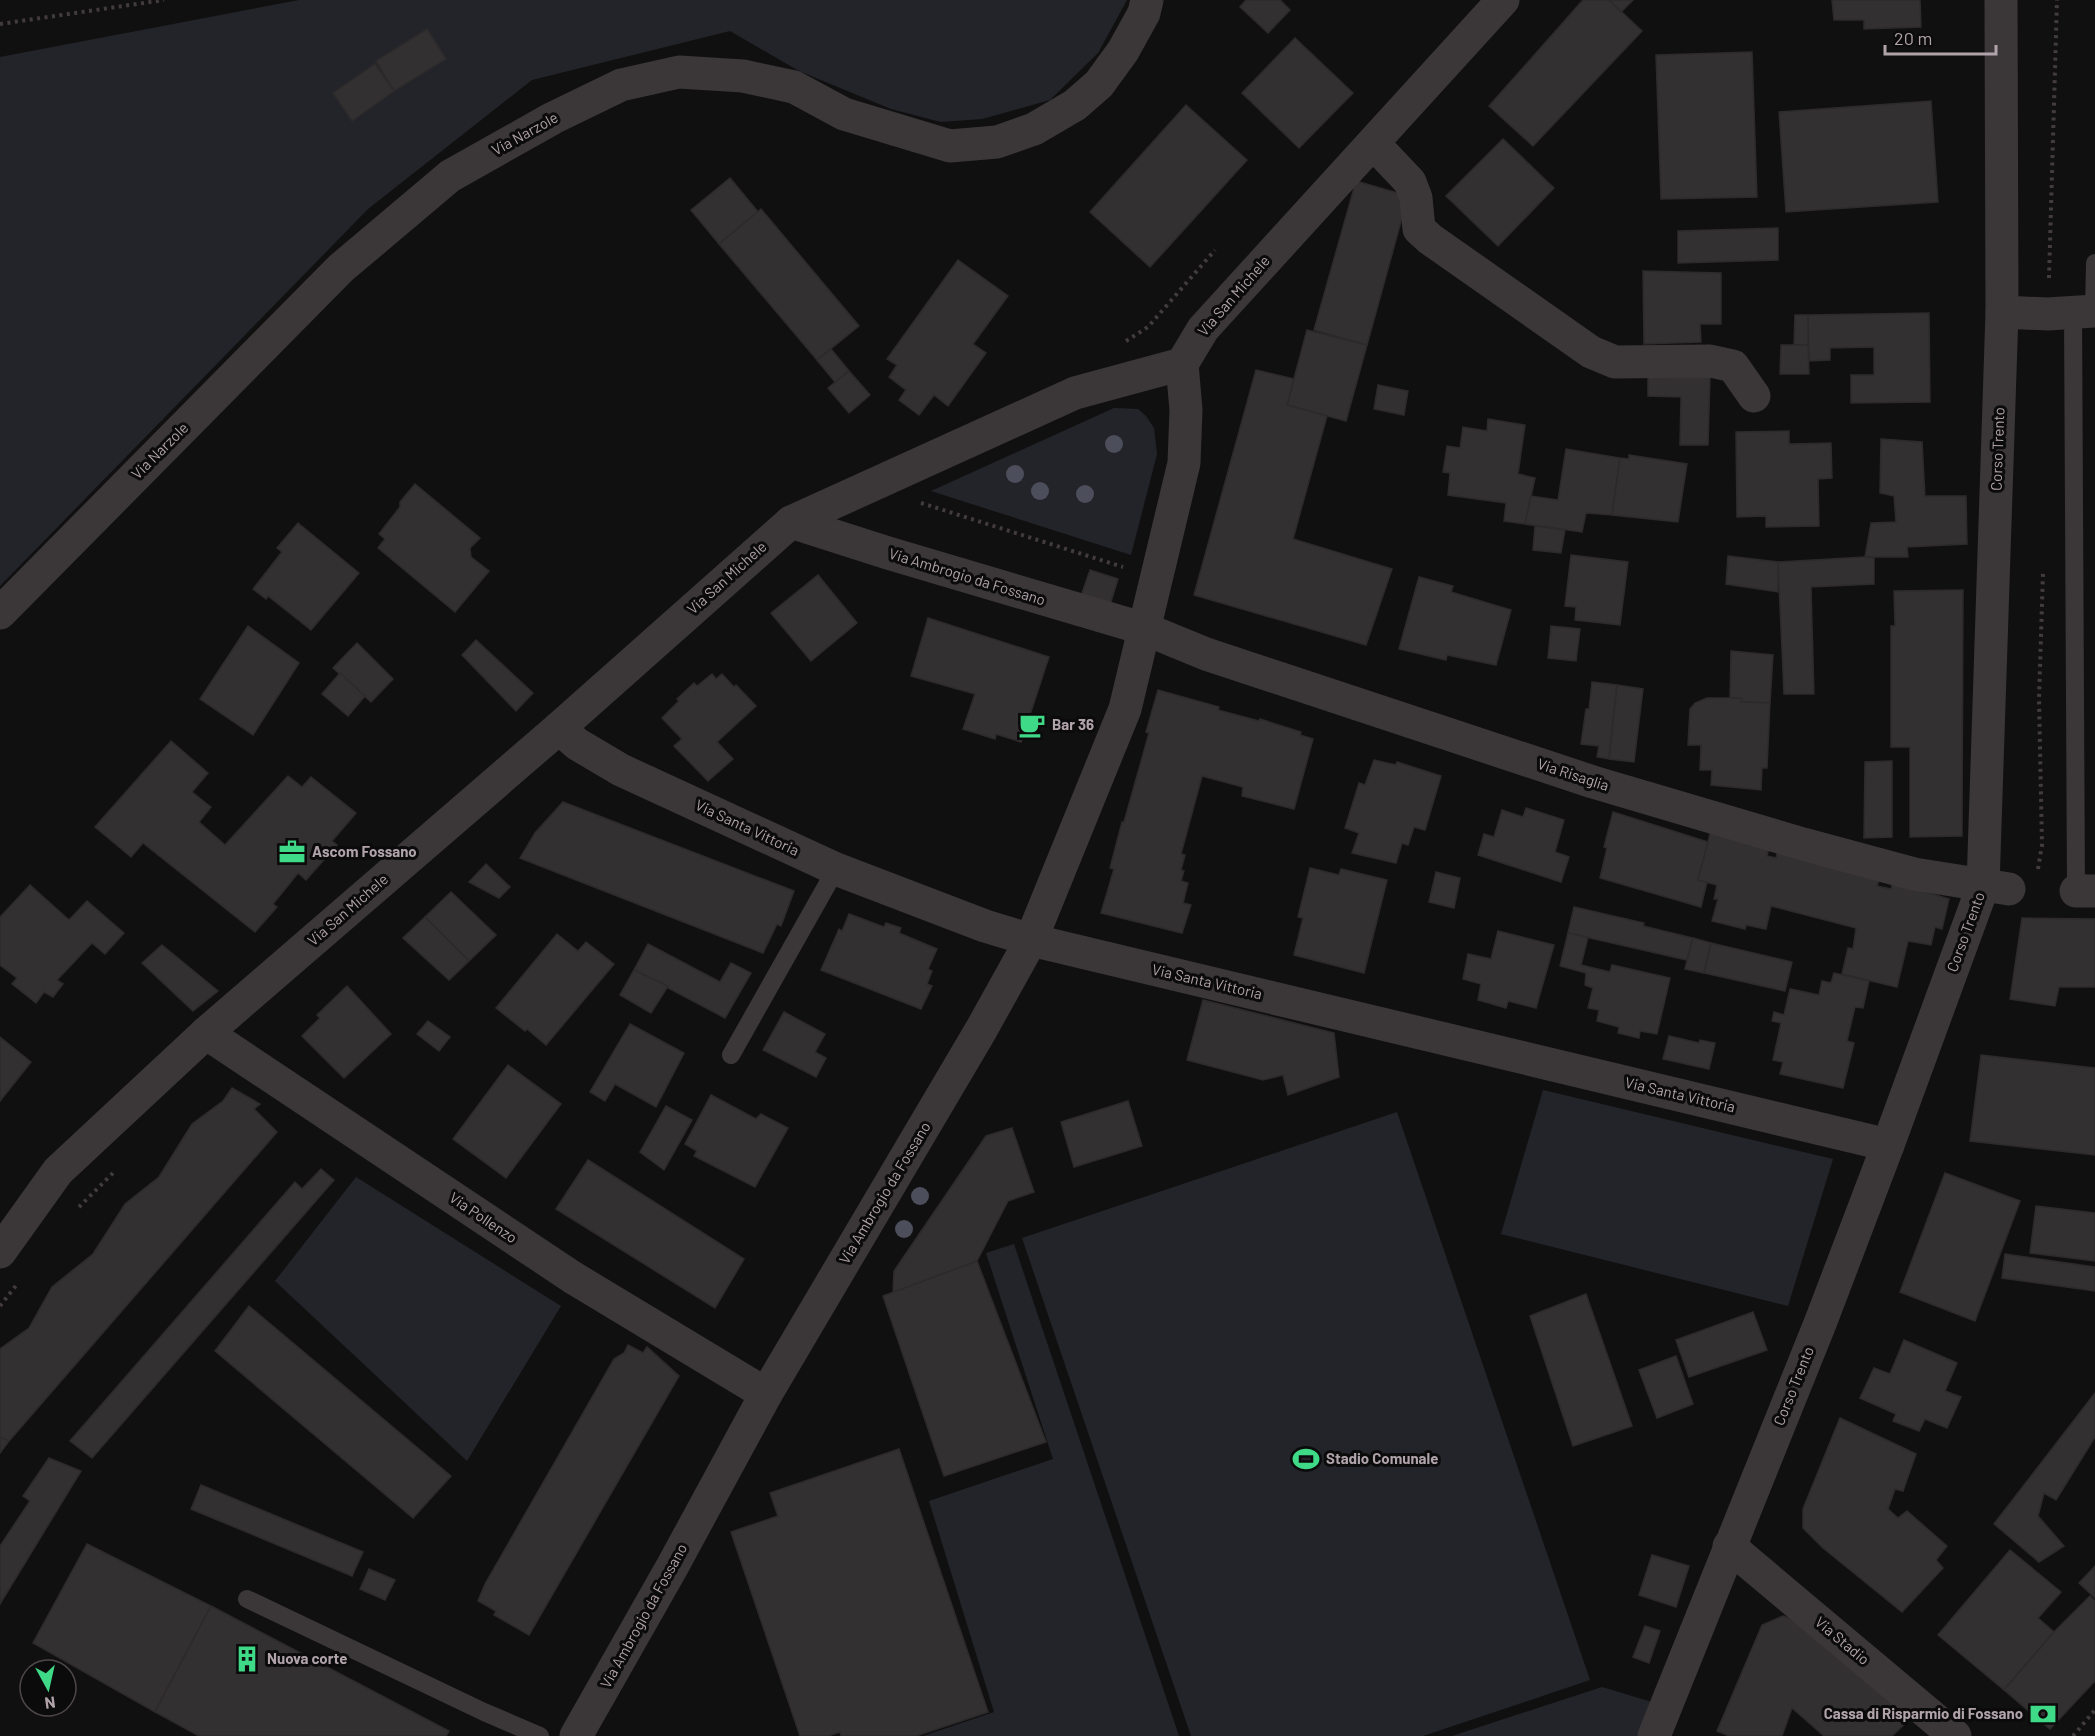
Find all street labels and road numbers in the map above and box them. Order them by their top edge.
street label: Via Narzole [488,108,561,159]
street label: Via San Michele [1193,251,1273,339]
street label: Corso Trento [1987,407,2007,491]
street label: Via Narzole [127,418,191,482]
street label: Via San Michele [683,537,770,618]
street label: Via Ambrogio da Fossano [887,544,1048,608]
street label: Via Risaglia [1535,754,1611,794]
street label: Via Santa Vittoria [693,795,802,859]
street label: Via San Michele [303,869,391,949]
street label: Corso Trento [1942,889,1988,974]
street label: Via Santa Vittoria [1150,960,1264,1002]
street label: Via Santa Vittoria [1623,1073,1737,1115]
street label: Via Ambrogio da Fossano [835,1118,934,1267]
street label: Via Pollenzo [446,1188,521,1246]
street label: Corso Trento [1769,1343,1817,1428]
street label: Via Ambrogio da Fossano [596,1540,690,1691]
street label: Via Stadio [1812,1612,1873,1668]

